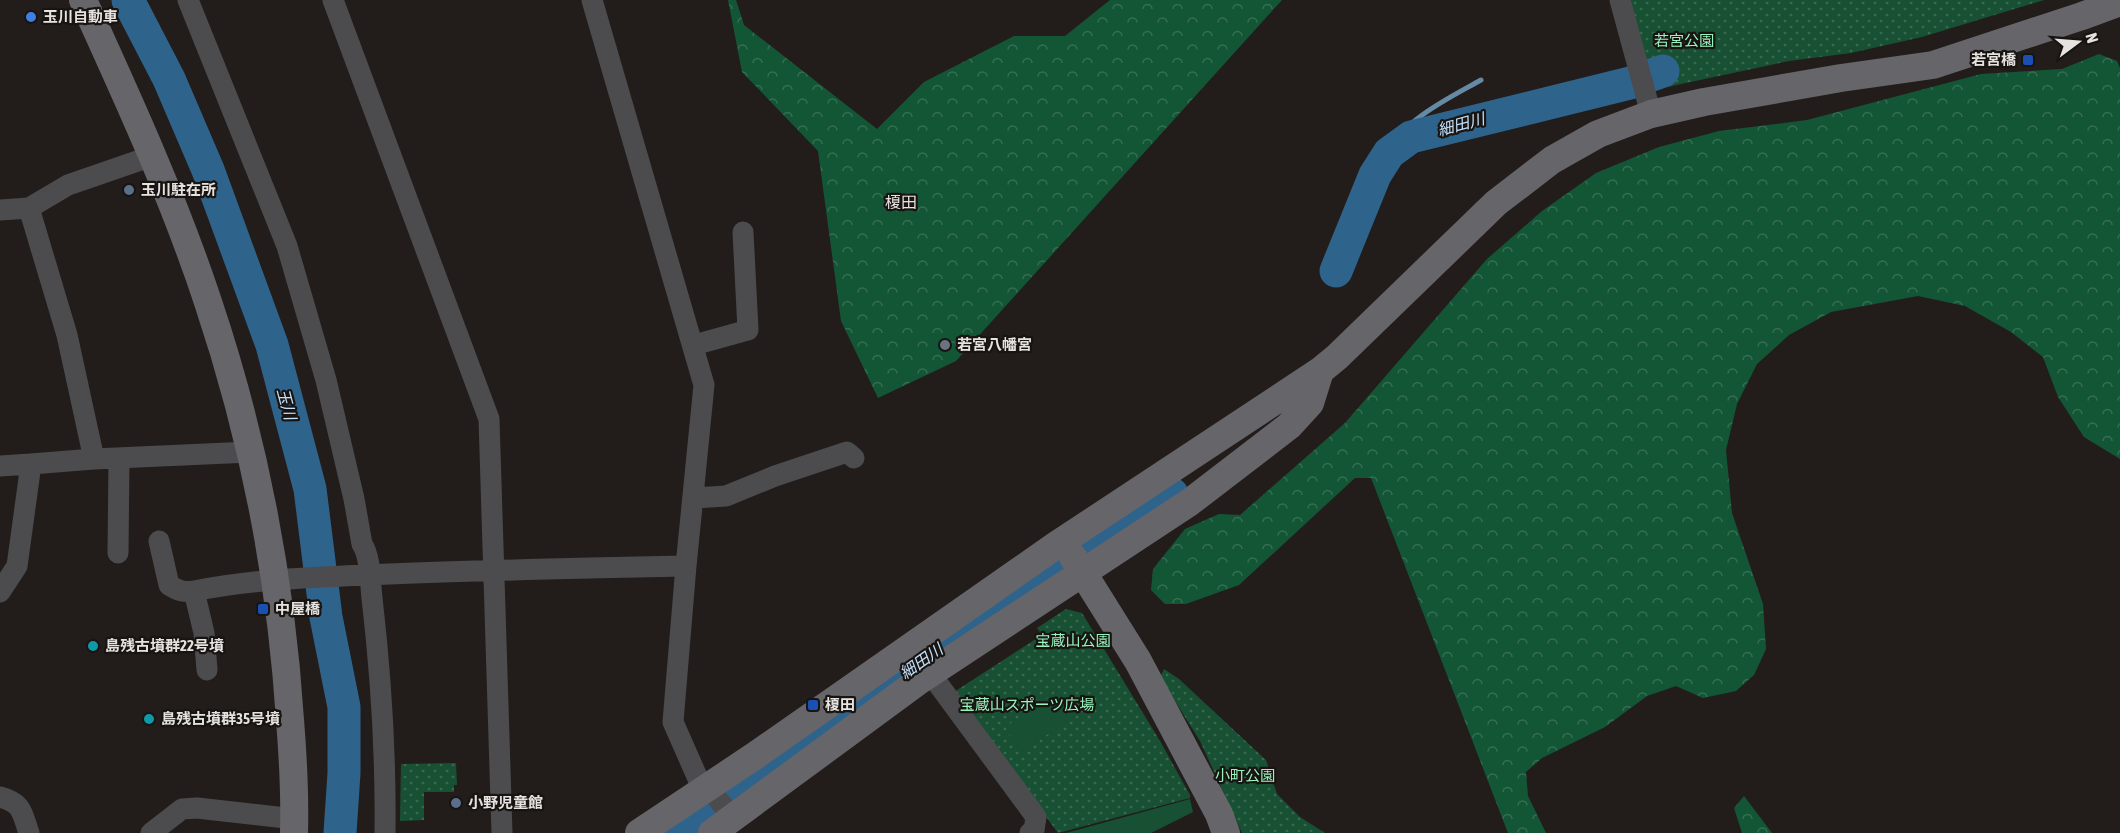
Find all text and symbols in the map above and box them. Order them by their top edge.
place label: 玉川自動車 [43,8,118,25]
marker: 玉川自動車 [24,10,38,24]
north arrow [2048,12,2108,72]
text: N [2082,31,2102,45]
park label: 若宮公園 [1654,32,1714,49]
place label: 若宮橋 [1971,51,2017,68]
marker: 若宮橋 [2021,53,2035,67]
water label: 細田川 [1435,109,1488,139]
place label: 玉川駐在所 [141,181,216,198]
marker: 玉川駐在所 [122,183,136,197]
district label: 榎田 [885,193,917,211]
place label: 若宮八幡宮 [957,336,1032,353]
marker: 若宮八幡宮 [938,338,952,352]
water label: 玉川 [274,386,300,424]
place label: 中屋橋 [275,600,321,617]
marker: 中屋橋 [256,602,270,616]
park label: 宝蔵山公園 [1035,632,1111,649]
place label: 島残古墳群22号墳 [105,637,224,654]
marker: 島残古墳群22号墳 [86,639,100,653]
water label: 細田川 [896,639,947,682]
place label: 榎田 [825,696,855,713]
park label: 宝蔵山スポーツ広場 [960,696,1094,713]
marker: 榎田 [806,698,820,712]
place label: 島残古墳群35号墳 [161,710,280,727]
marker: 島残古墳群35号墳 [142,712,156,726]
park label: 小町公園 [1215,767,1275,784]
place label: 小野児童館 [468,794,543,811]
marker: 小野児童館 [449,796,463,810]

